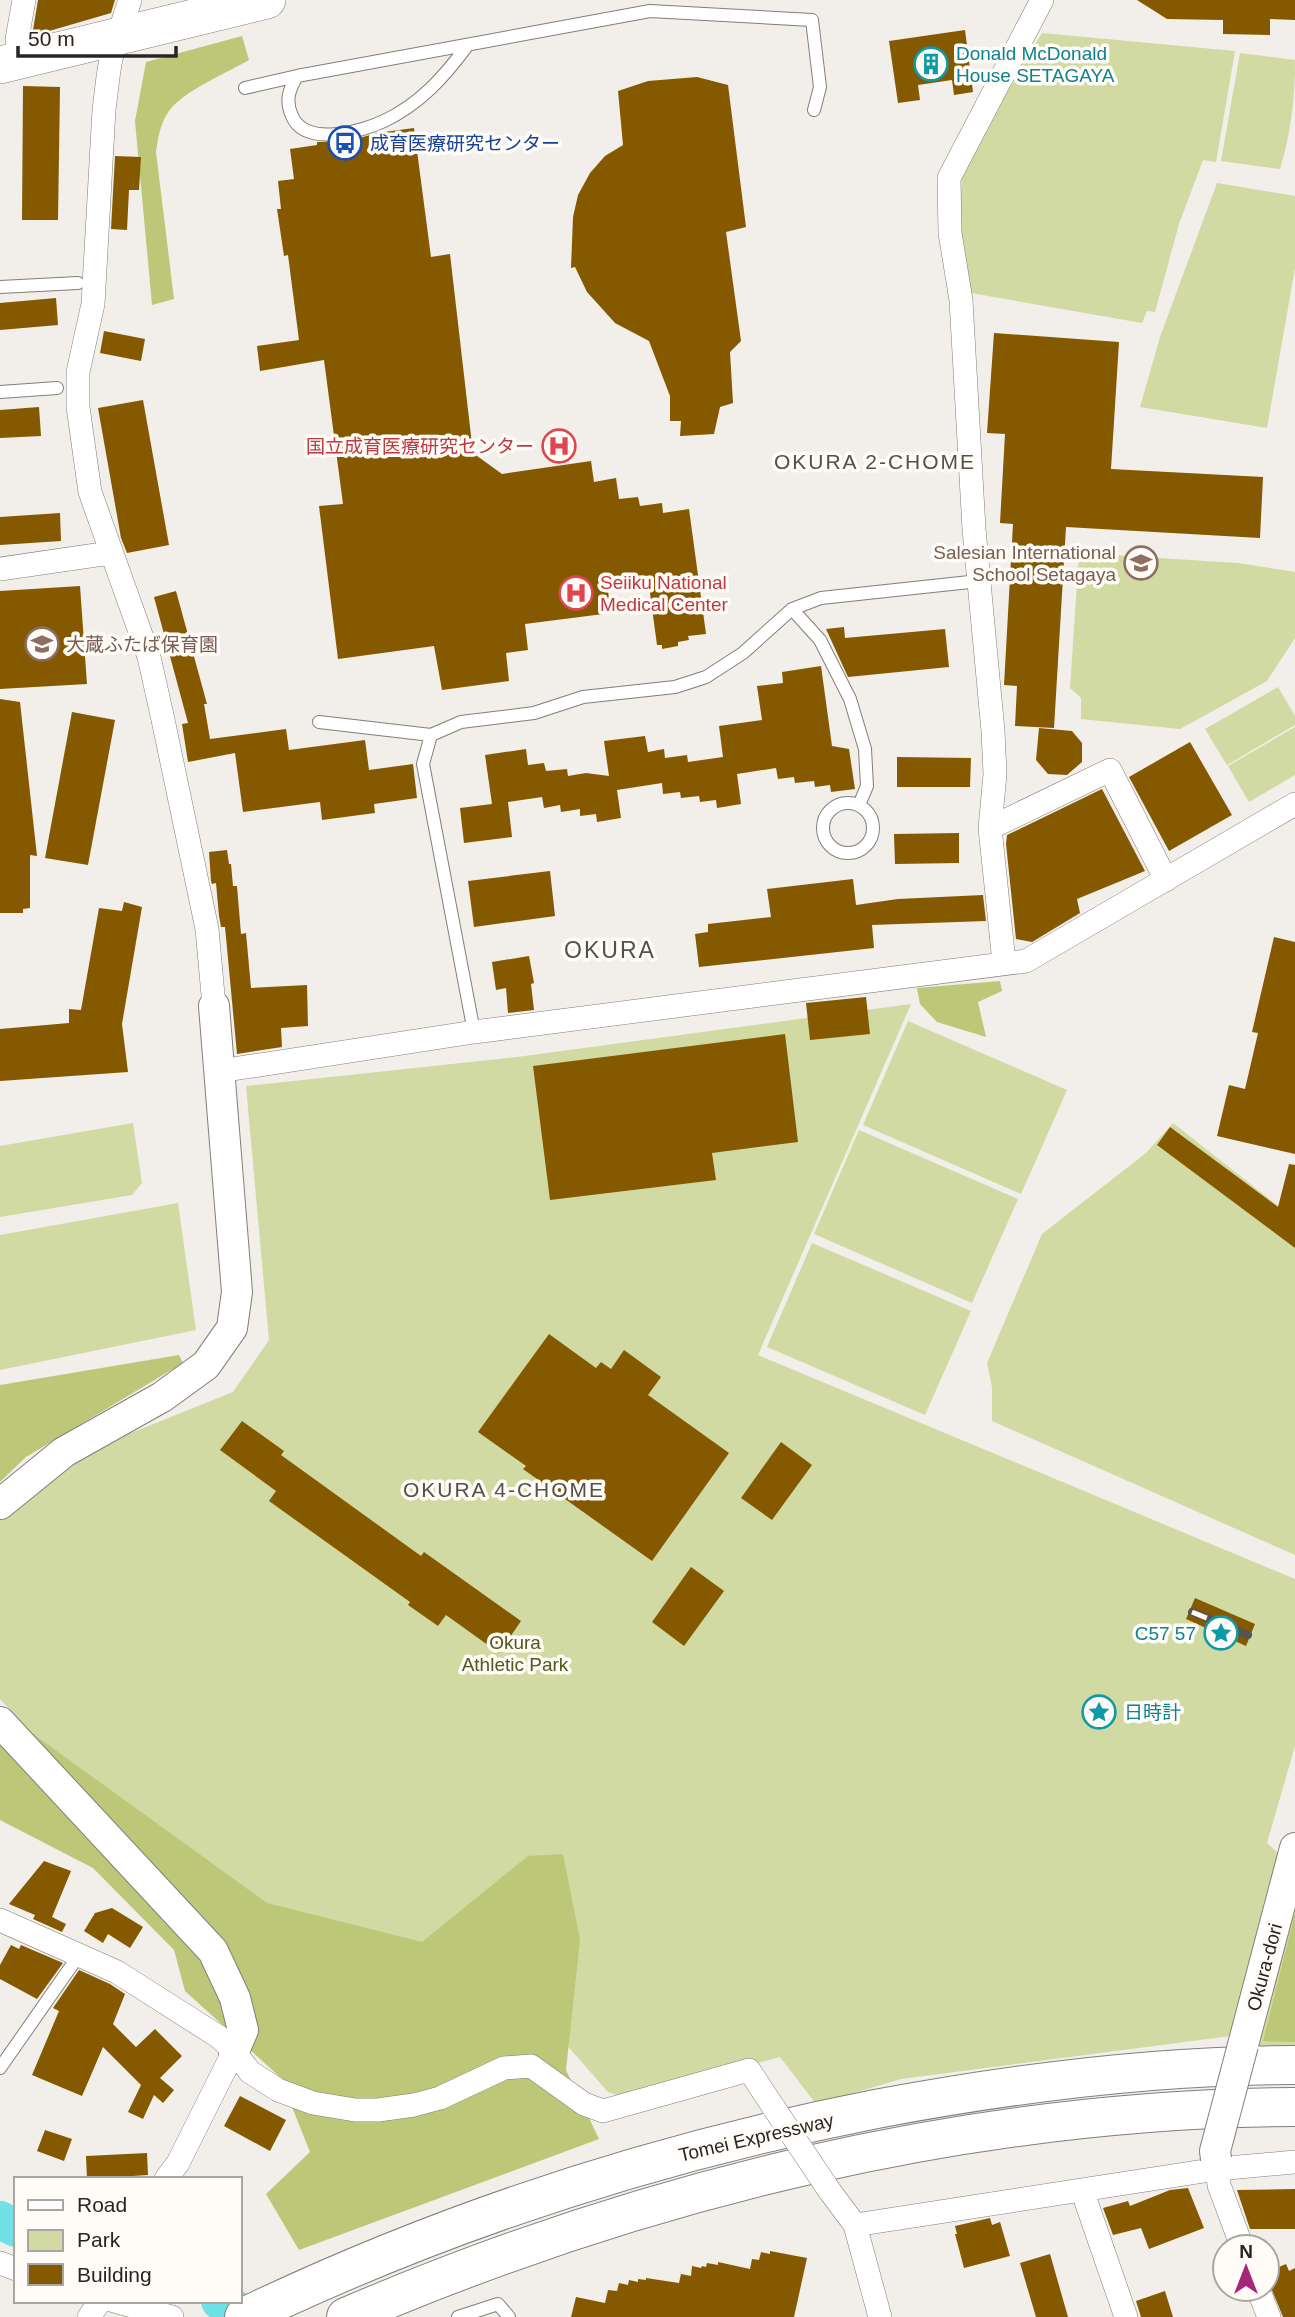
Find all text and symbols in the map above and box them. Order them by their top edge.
scale bar [18,14,175,58]
text: 50 m [28,27,75,50]
place label: Donald McDonald House SETAGAYA [956,43,1115,86]
building icon: Donald McDonald House SETAGAYA [912,45,950,83]
bus stop icon: 成育医療研究センター [326,124,364,162]
place label: 成育医療研究センター [370,133,560,154]
hospital icon: 国立成育医療研究センター [540,427,578,465]
place label: 国立成育医療研究センター [306,436,534,457]
district label: OKURA 2-CHOME [774,450,976,473]
place label: Salesian International School Setagaya [933,542,1116,585]
school or university icon: Salesian International School Setagaya [1122,544,1160,582]
place label: Seiiku National Medical Center [600,572,728,615]
hospital icon: Seiiku National Medical Center [557,574,595,612]
school or university icon: 大蔵ふたば保育園 [23,625,61,663]
place label: 大蔵ふたば保育園 [66,634,218,655]
district label: OKURA [564,937,656,963]
district label: OKURA 4-CHOME [403,1478,605,1501]
place icon: C57 57 [1202,1614,1240,1652]
place label: C57 57 [1135,1623,1196,1644]
park label: Okura Athletic Park [462,1632,569,1675]
place icon: 日時計 [1080,1693,1118,1731]
place label: 日時計 [1124,1702,1181,1723]
street label: Okura-dori [1243,1921,1286,2013]
street label: Tomei Expressway [677,2109,836,2166]
legend [14,2177,242,2303]
text: Road [77,2193,127,2216]
text: Park [77,2228,121,2251]
north arrow [1211,2233,1281,2303]
text: N [1239,2241,1253,2262]
text: Building [77,2263,152,2286]

